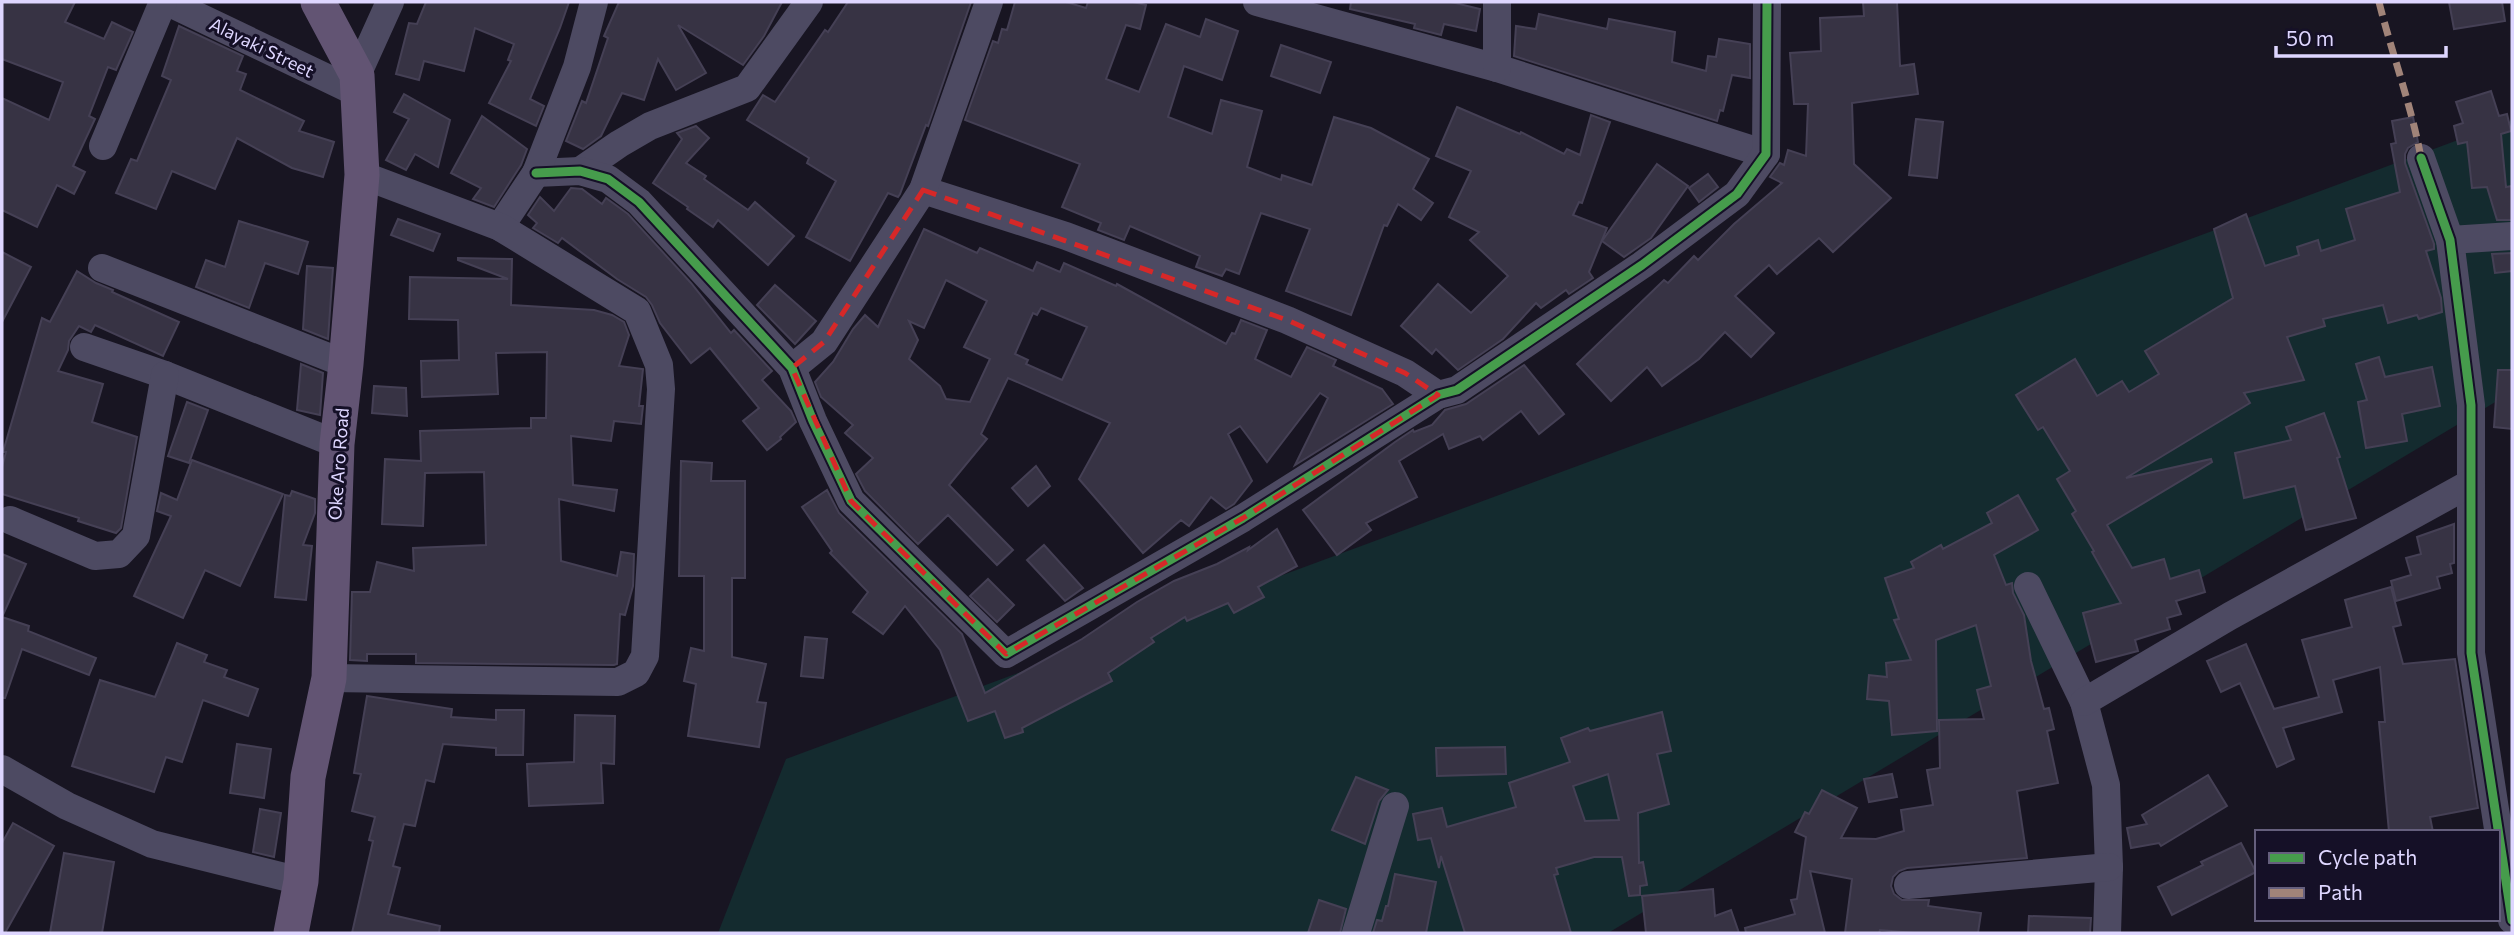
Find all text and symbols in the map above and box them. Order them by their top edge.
street label: Alayaki Street [206,12,318,82]
scale bar [2276,14,2446,58]
text: 50 m [2286,25,2334,50]
street label: Oke Aro Road [323,407,353,521]
legend [2255,830,2500,921]
text: Cycle path [2318,844,2417,869]
text: Path [2318,879,2363,904]

